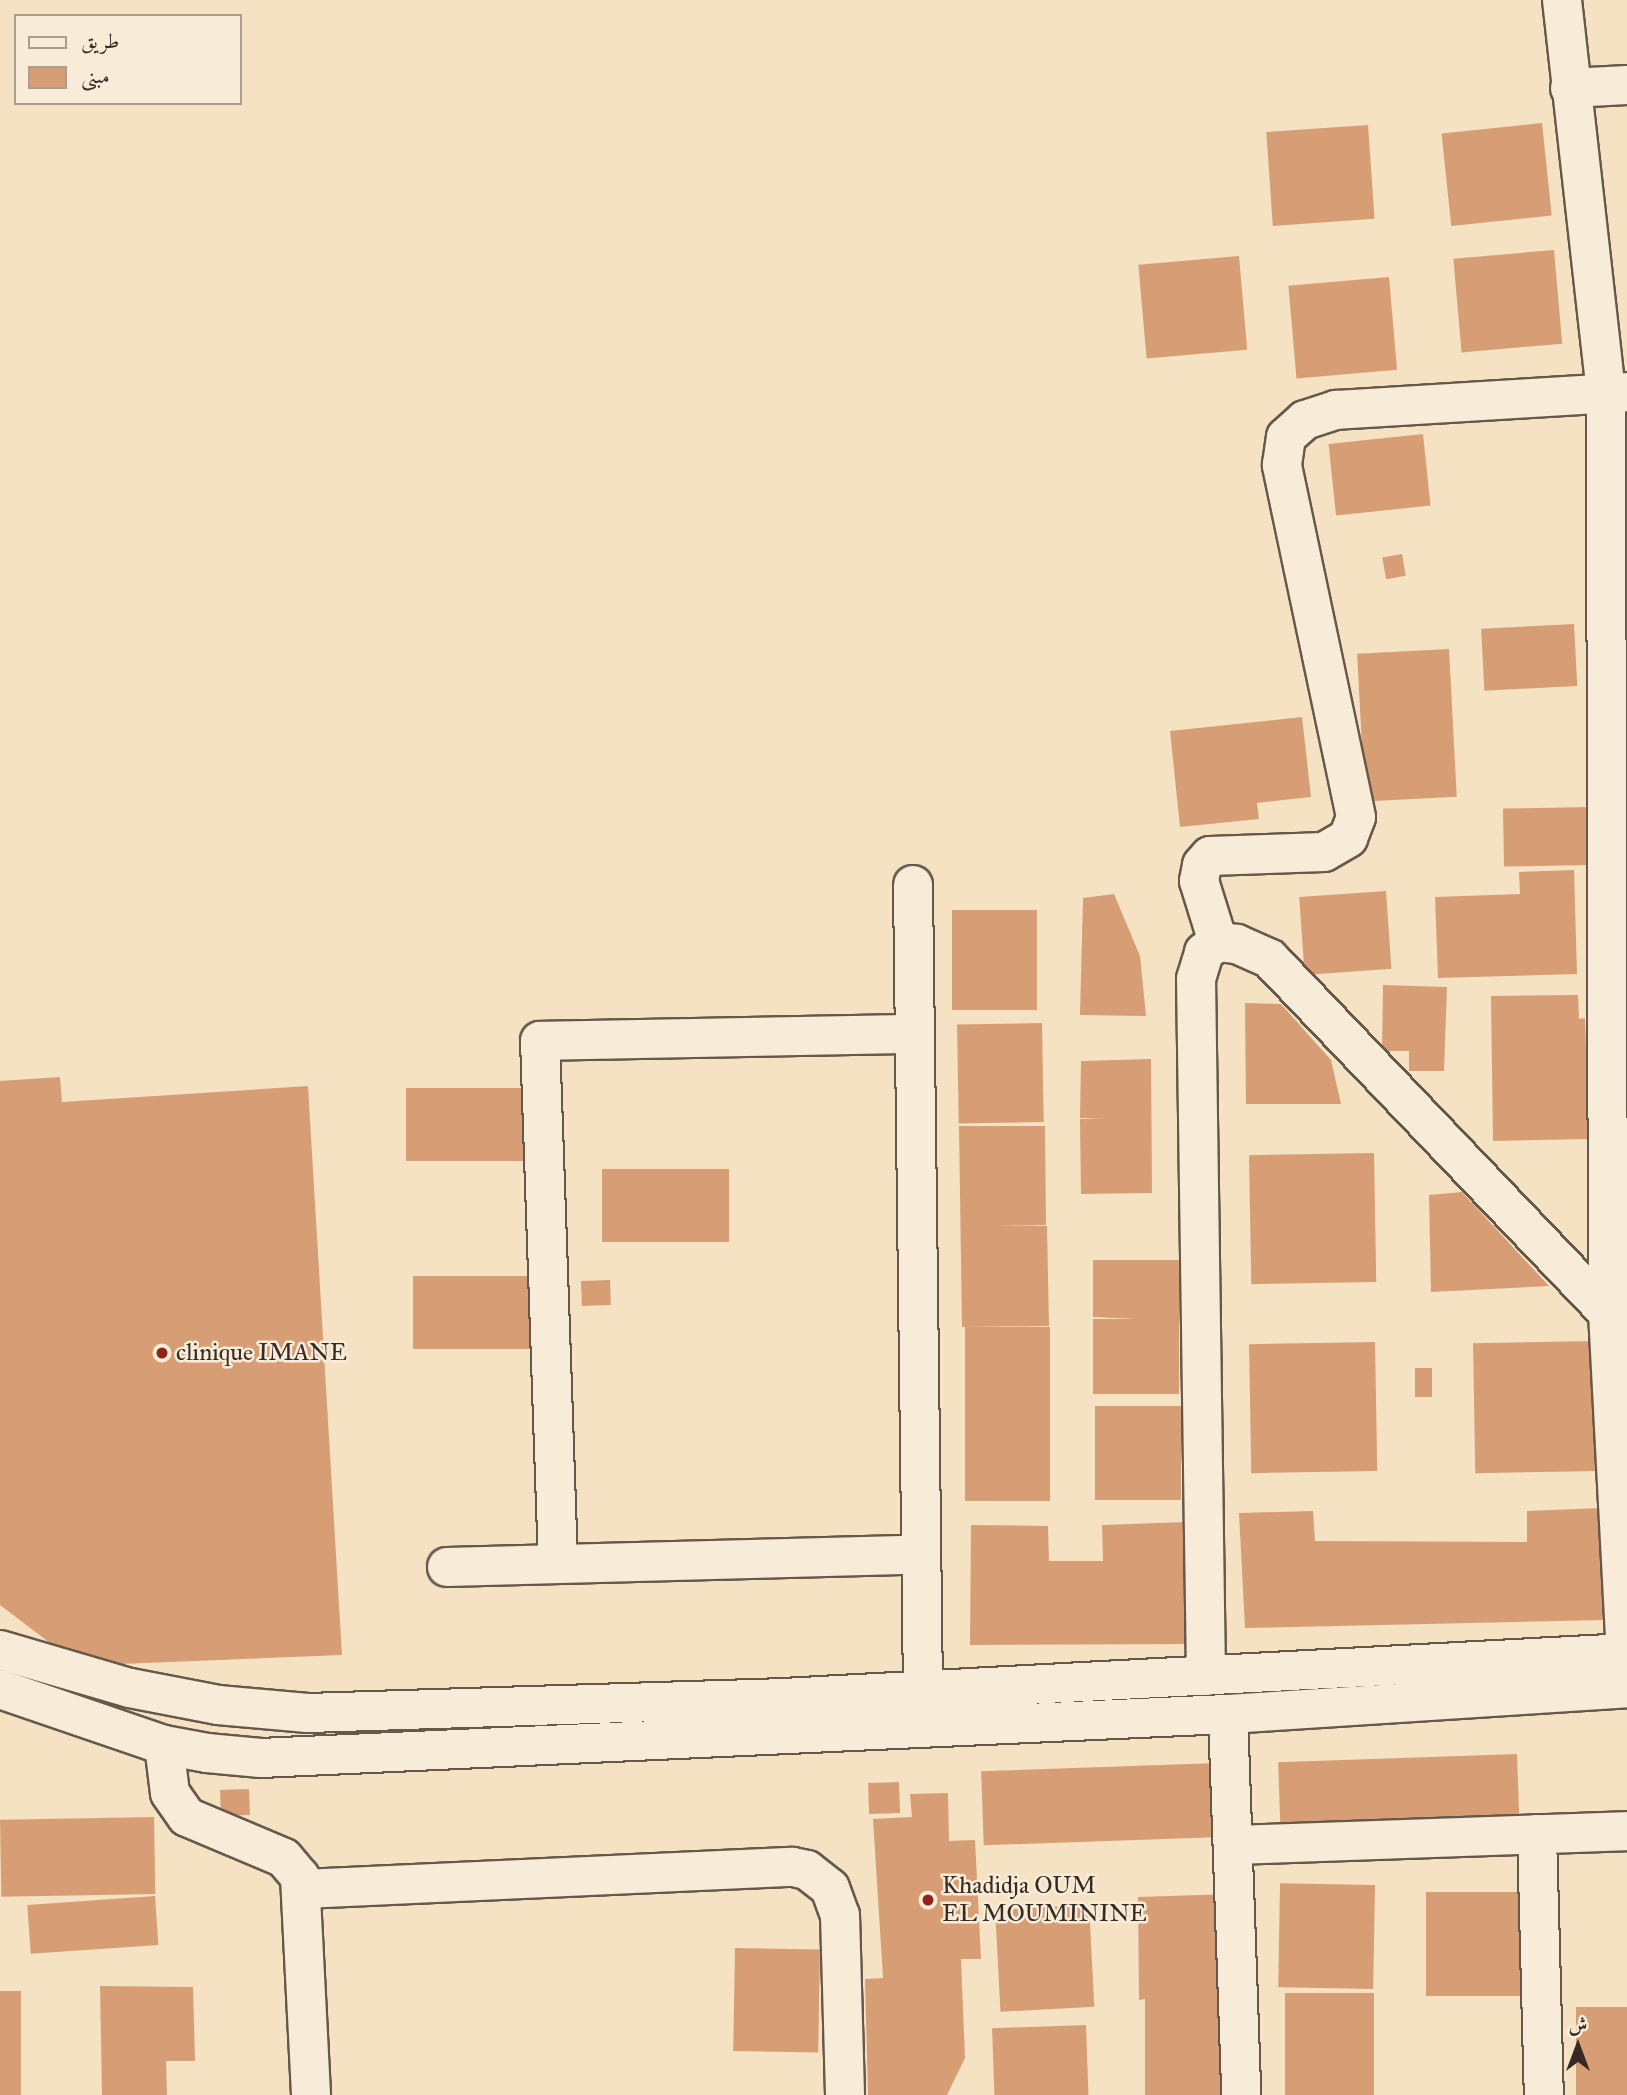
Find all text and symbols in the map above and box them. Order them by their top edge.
legend [14,14,242,105]
text: طريق [81,28,119,54]
text: مبنى [81,63,110,89]
place label: clinique IMANE [176,1339,347,1367]
marker: clinique IMANE [154,1345,170,1361]
place label: Khadidja OUM EL MOUMININE [942,1872,1147,1928]
marker: Khadidja OUM EL MOUMININE [920,1892,936,1908]
north arrow [1543,2011,1613,2081]
text: ش [1569,2013,1587,2036]

